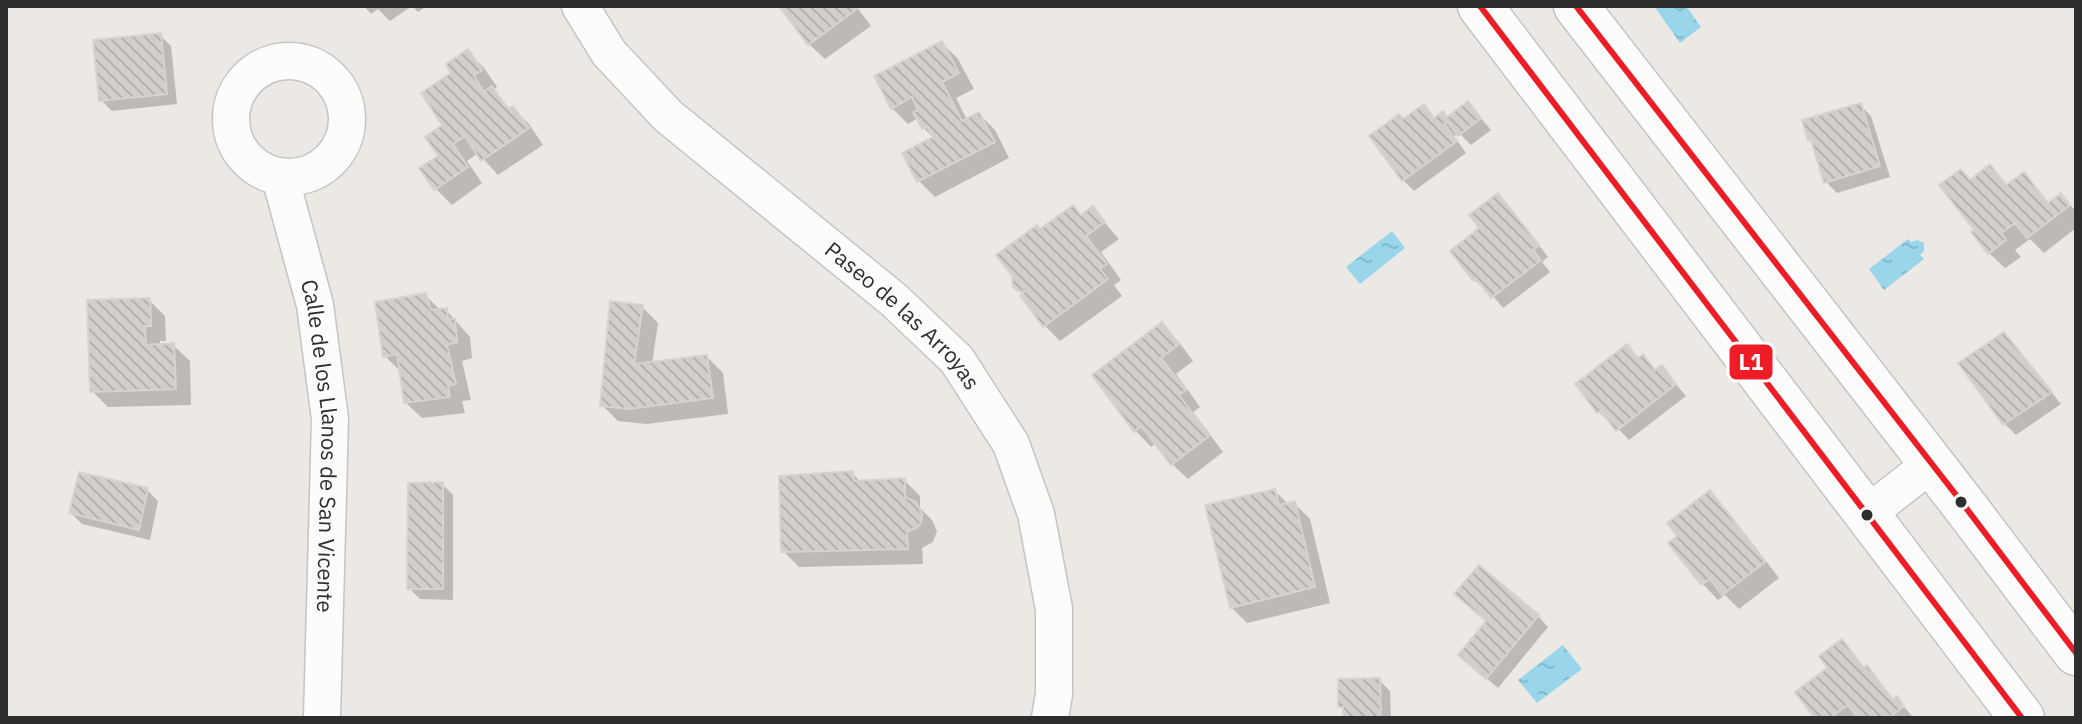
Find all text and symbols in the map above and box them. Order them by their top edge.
street label: Paseo de las Arroyas [819,235,987,395]
street label: Calle de los Llanos de San Vicente [295,276,345,613]
line badge: L1 [1728,343,1774,381]
text: L1 [1739,347,1763,376]
unlabelled marker [1953,494,1969,510]
unlabelled marker [1859,507,1875,523]

